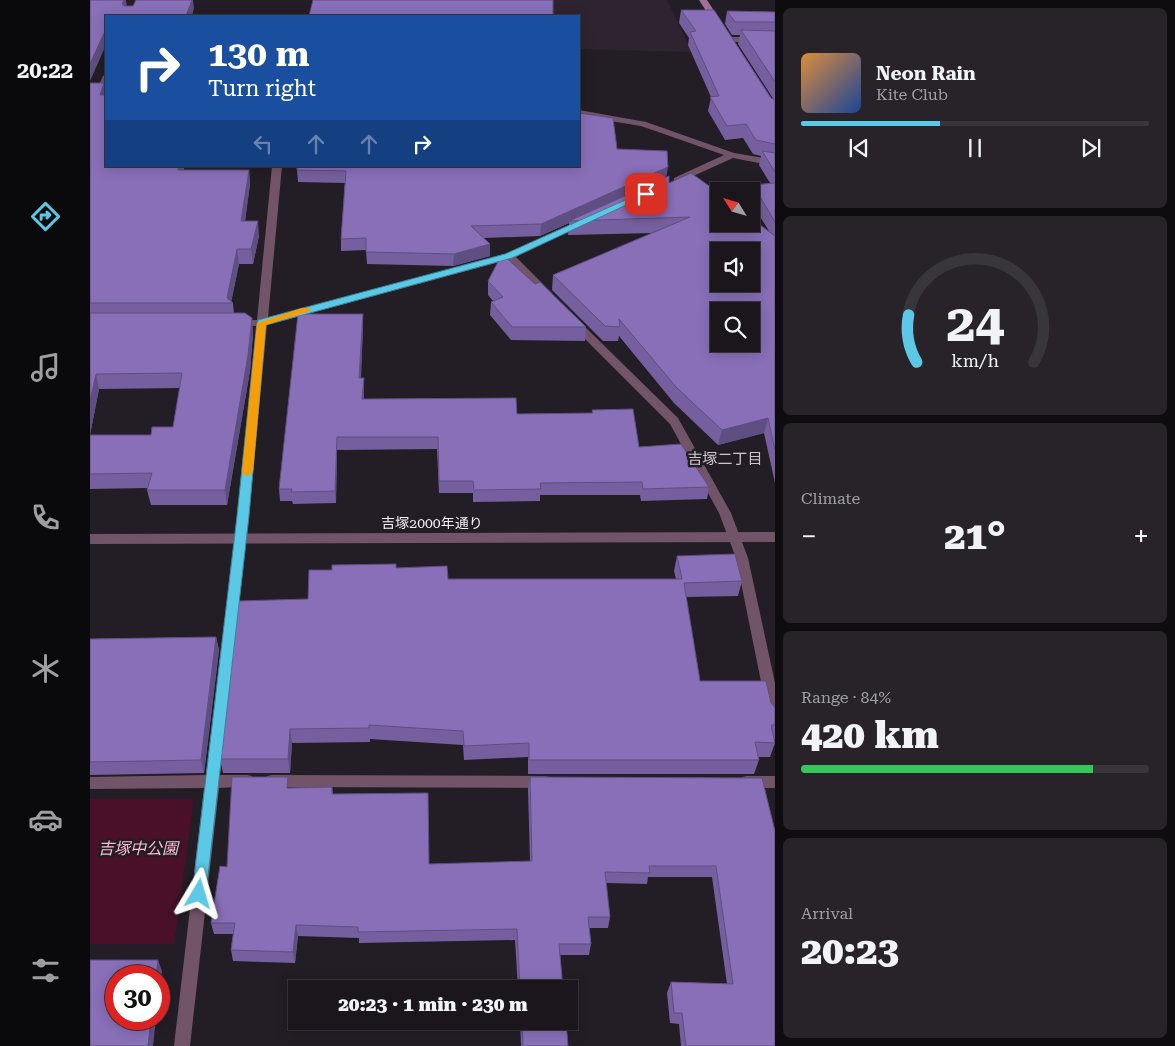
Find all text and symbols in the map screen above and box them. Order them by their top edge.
text: 130 m [208,34,309,75]
icon: right [125,35,190,100]
text: 20:22 [17,58,73,83]
text: Neon Rain [876,62,976,85]
text: Turn right [208,76,316,101]
text: Kite Club [876,85,948,104]
icon: left [249,130,277,158]
icon: ahead [302,130,330,158]
icon: ahead [355,130,383,158]
icon: right [408,130,436,158]
icon: previous [845,134,873,162]
icon: pause [961,134,989,162]
icon: next [1077,134,1105,162]
pin [625,173,667,215]
icon: arrive [632,180,660,208]
north arrow [710,182,760,232]
map controls [710,182,760,352]
icon: directions [28,199,63,234]
button: sound [710,242,760,292]
text: 24 [946,293,1004,354]
button: search [710,302,760,352]
icon: music [28,350,63,385]
text: km/h [951,350,999,371]
district label: 吉塚二丁目 [687,450,763,468]
text: Climate [801,489,860,508]
icon: phone [28,500,63,535]
text: 21° [944,514,1006,558]
street label: 吉塚2000年通り [381,515,483,531]
text: − [801,520,817,553]
text: + [1133,520,1149,553]
icon: climate [28,651,63,686]
text: Range · 84% [801,688,891,707]
text: 420 km [801,713,939,757]
icon: car [28,802,63,837]
park label: 吉塚中公園 [98,839,180,858]
position arrow [172,867,224,919]
text: Arrival [801,904,853,923]
text: 20:23 [801,929,899,973]
icon: filters [28,953,63,988]
speed limit sign: 30 [105,965,170,1030]
text: 20:23 · 1 min · 230 m [338,993,528,1016]

